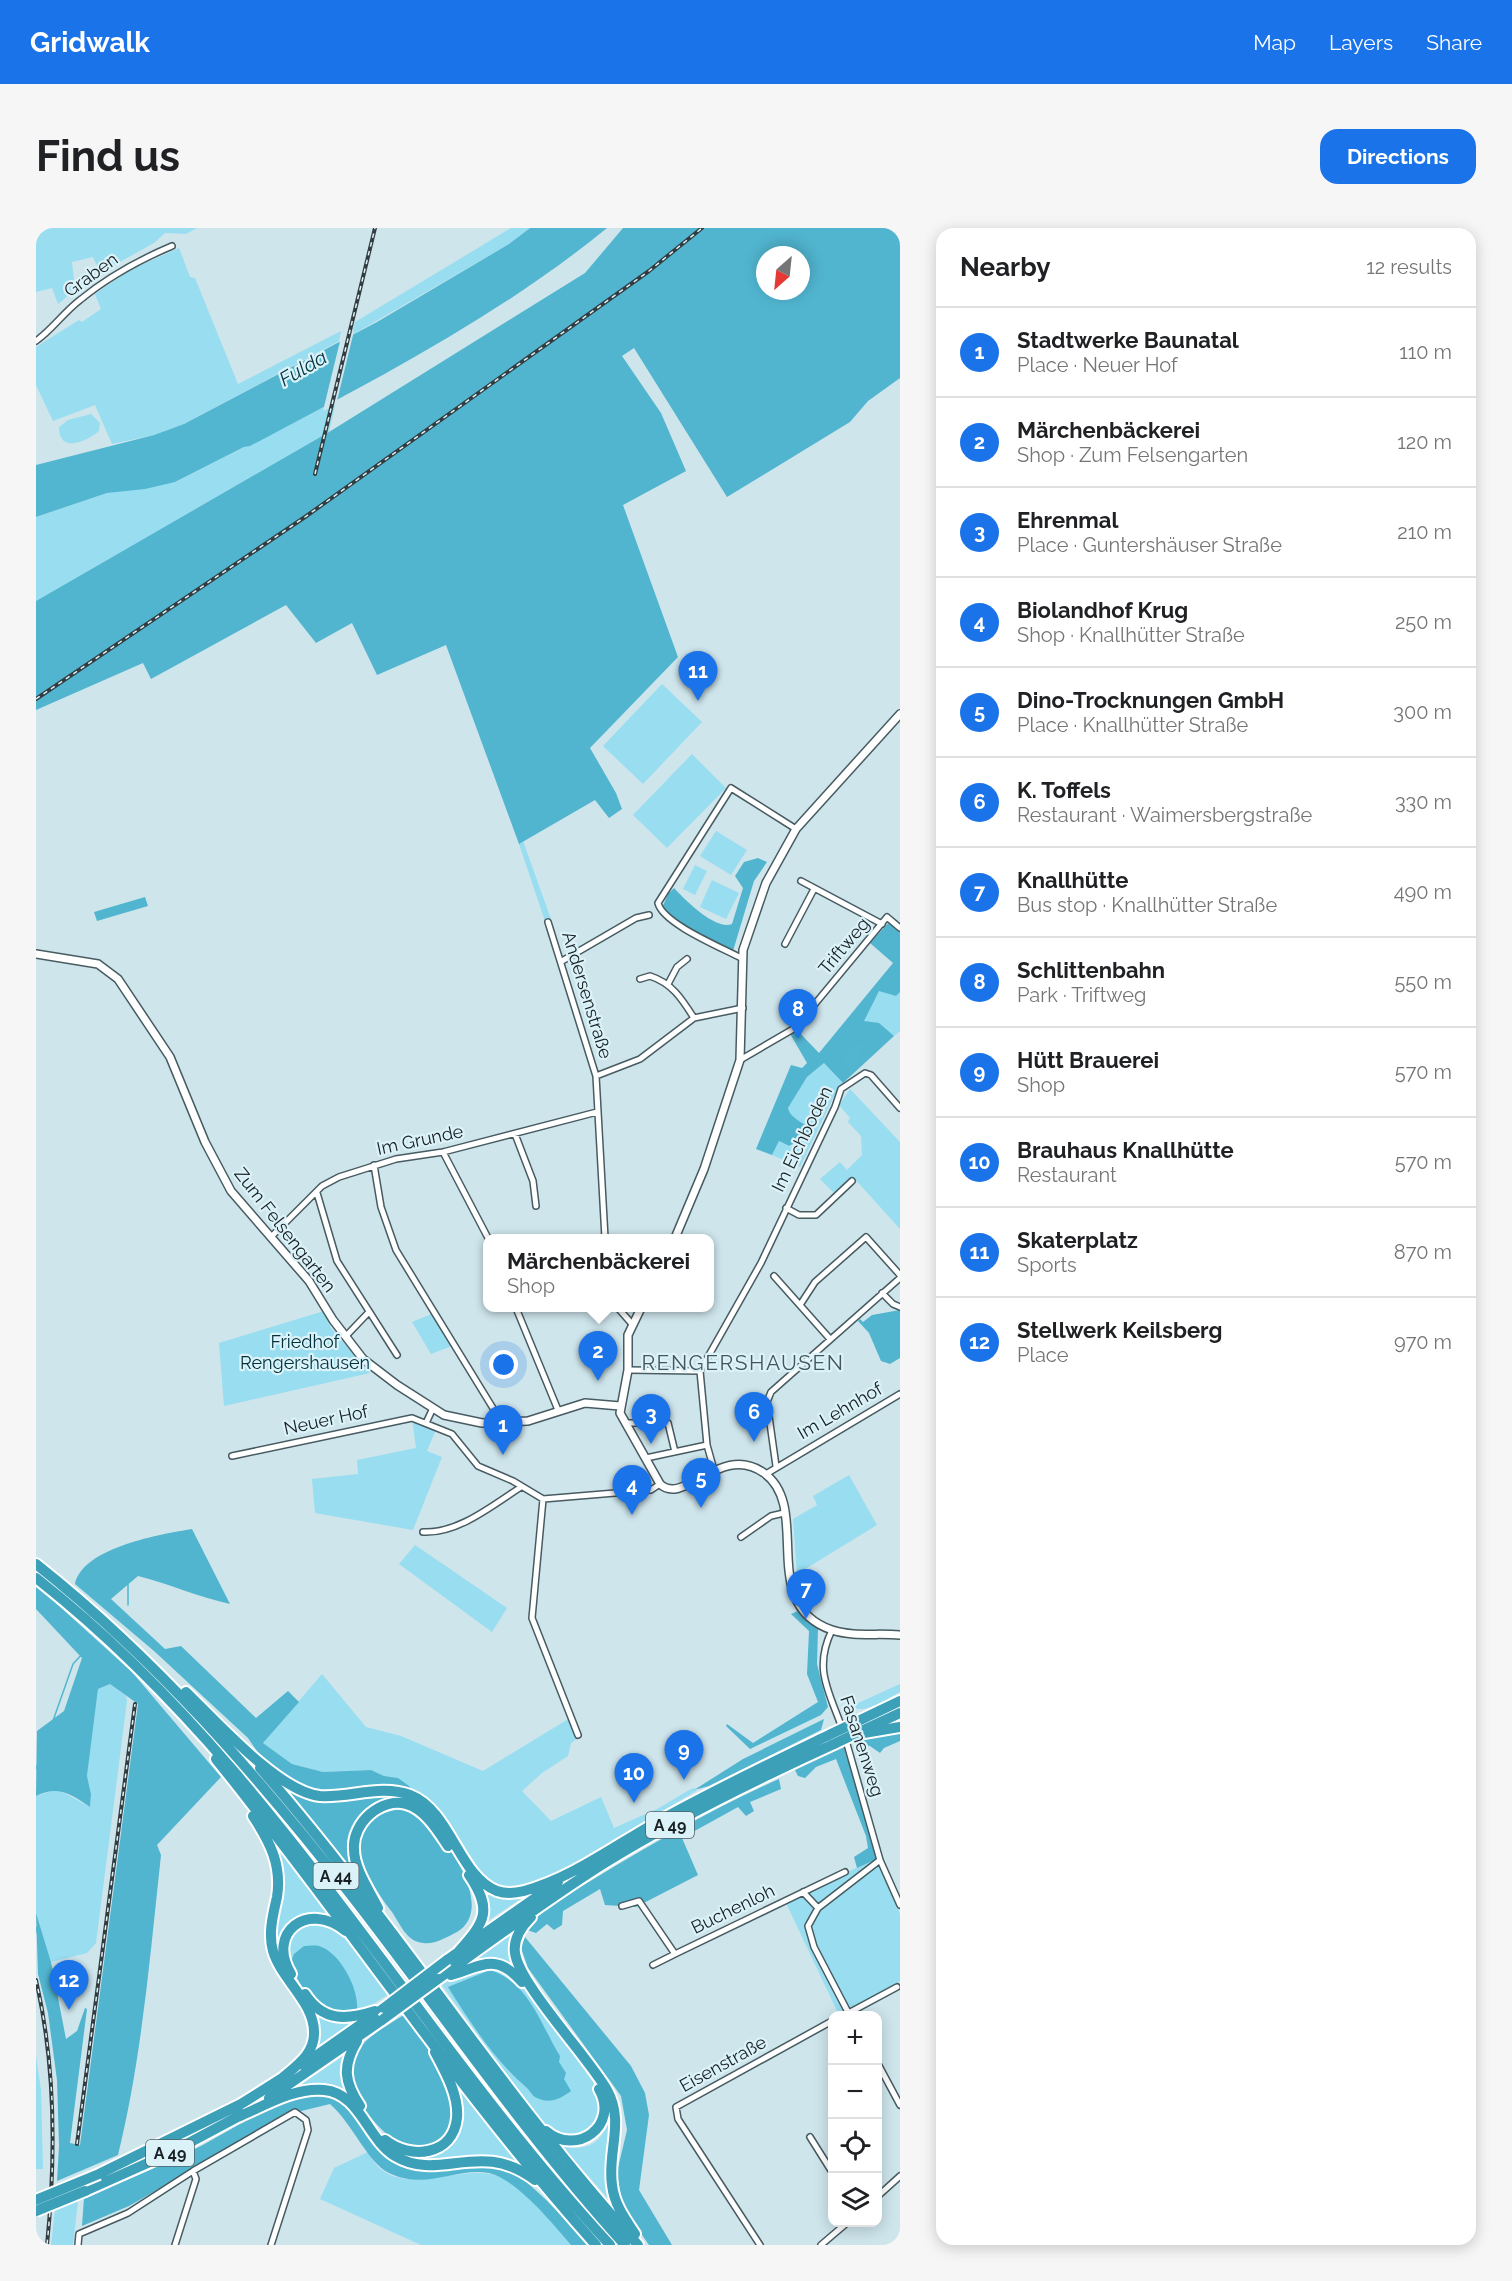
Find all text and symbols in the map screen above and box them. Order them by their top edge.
text: Gridwalk [30,26,150,59]
text: Map [1253,30,1296,55]
text: Layers [1329,30,1393,55]
text: Share [1426,30,1482,55]
button: Directions [1320,129,1476,184]
text: Find us [36,132,180,181]
north arrow [756,246,810,300]
street label: Graben [60,248,122,301]
text: Nearby [960,252,1050,282]
text: 12 results [1366,255,1452,279]
text: Stadtwerke Baunatal [1017,327,1239,353]
text: 1 [975,340,984,364]
text: 110 m [1399,340,1452,364]
water label: Fulda [275,345,331,391]
text: Place · Neuer Hof [1017,353,1178,377]
text: Märchenbäckerei [1017,417,1200,443]
text: 2 [974,430,985,454]
text: 120 m [1397,430,1452,454]
text: Shop · Zum Felsengarten [1017,443,1248,467]
text: Ehrenmal [1017,507,1118,533]
text: 3 [974,520,985,544]
text: 210 m [1397,520,1452,544]
text: Place · Guntershäuser Straße [1017,533,1282,557]
text: Biolandhof Krug [1017,597,1188,623]
text: 4 [974,610,985,634]
text: 250 m [1395,610,1452,634]
text: Shop · Knallhütter Straße [1017,623,1245,647]
pin: 11 [678,652,718,701]
text: Dino-Trocknungen GmbH [1017,687,1284,713]
text: 5 [974,700,985,724]
text: 300 m [1393,700,1452,724]
text: Place · Knallhütter Straße [1017,713,1248,737]
text: K. Toffels [1017,777,1111,803]
text: 6 [973,790,986,814]
text: 330 m [1395,790,1452,814]
text: Restaurant · Waimersbergstraße [1017,803,1312,827]
text: Knallhütte [1017,867,1128,893]
text: 7 [974,880,985,904]
text: 490 m [1394,880,1452,904]
text: Bus stop · Knallhütter Straße [1017,893,1277,917]
street label: Triftweg [814,913,873,978]
street label: Andersenstraße [558,929,617,1061]
text: Schlittenbahn [1017,957,1165,983]
text: 8 [973,970,986,994]
text: 550 m [1394,970,1452,994]
text: Park · Triftweg [1017,983,1146,1007]
pin: 8 [778,990,818,1039]
text: Hütt Brauerei [1017,1047,1159,1073]
text: 9 [974,1060,985,1084]
text: 570 m [1395,1060,1452,1084]
text: Shop [1017,1073,1065,1097]
street label: Im Eichboden [767,1083,836,1195]
street label: Im Grunde [375,1120,465,1159]
text: Brauhaus Knallhütte [1017,1137,1234,1163]
text: 10 [968,1150,991,1174]
text: 570 m [1395,1150,1452,1174]
street label: Zum Felsengarten [230,1163,341,1296]
text: Restaurant [1017,1163,1117,1187]
text: Skaterplatz [1017,1227,1138,1253]
popup [483,1234,714,1312]
text: 11 [970,1240,989,1264]
text: 870 m [1394,1240,1452,1264]
text: Märchenbäckerei [507,1248,690,1274]
text: Sports [1017,1253,1077,1277]
text: Shop [507,1274,555,1298]
text: Stellwerk Keilsberg [1017,1317,1222,1343]
text: 12 [969,1330,990,1354]
text: 970 m [1394,1330,1452,1354]
park label: Friedhof Rengershausen [240,1331,370,1373]
pin: 2 [578,1332,618,1381]
text: Place [1017,1343,1068,1367]
your location [489,1350,518,1379]
district label: RENGERSHAUSEN [641,1350,845,1375]
street label: Im Lehnhof [794,1377,887,1443]
pin: 6 [734,1392,774,1442]
pin: 3 [632,1394,670,1444]
street label: Neuer Hof [282,1400,371,1439]
pin: 1 [484,1406,522,1455]
pin: 5 [682,1458,720,1508]
pin: 4 [612,1466,652,1515]
pin: 7 [786,1570,826,1619]
street label: Fasanenweg [836,1693,889,1799]
pin: 9 [664,1730,704,1780]
pin: 10 [614,1754,654,1803]
road number: A 49 [646,1812,694,1838]
road number: A 44 [314,1863,358,1889]
street label: Buchenloh [688,1879,778,1938]
pin: 12 [50,1960,88,2010]
map controls [828,2011,882,2227]
button: + [828,2011,882,2065]
street label: Eisenstraße [676,2031,770,2096]
button: − [828,2065,882,2119]
button: locate [828,2119,882,2173]
road number: A 49 [146,2140,194,2166]
button: layers [828,2173,882,2227]

